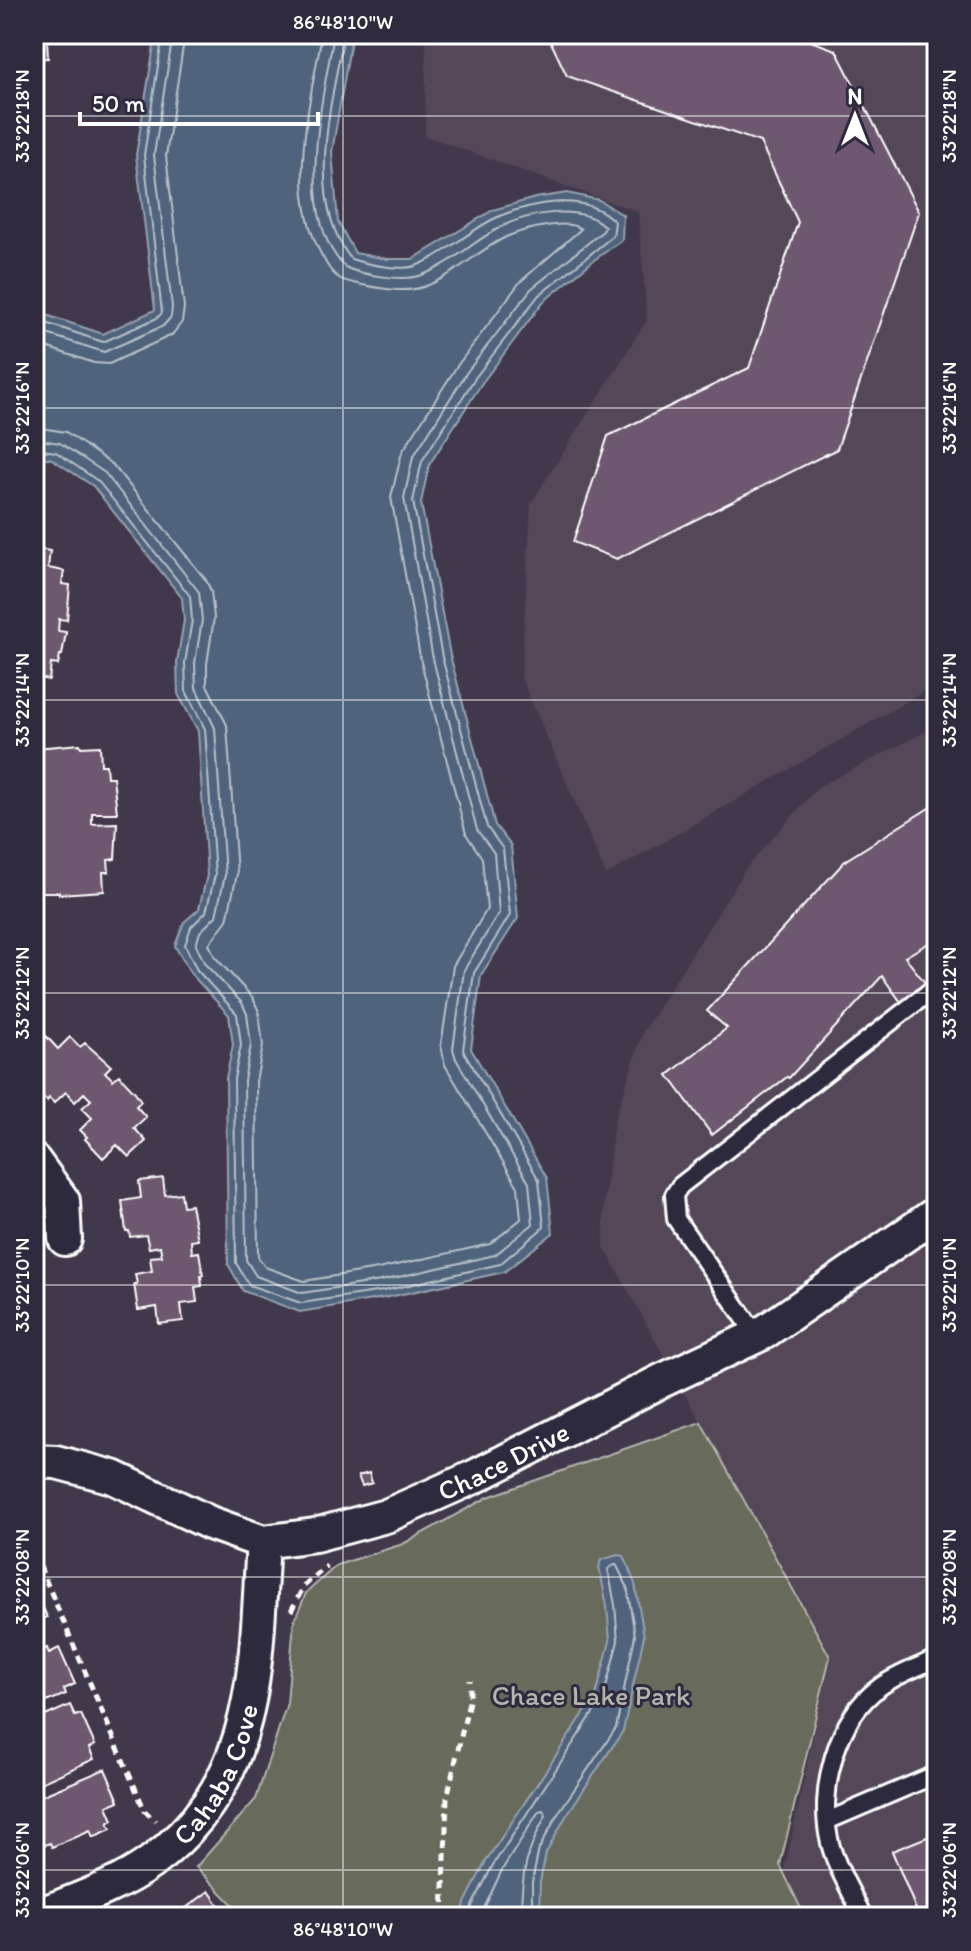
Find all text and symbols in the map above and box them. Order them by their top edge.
text: 86°48'10"W [293,10,393,34]
text: 33°22'18"N [10,69,34,163]
text: 33°22'18"N [937,69,961,163]
scale bar [80,76,318,126]
north arrow [815,76,895,156]
text: N [848,83,862,110]
text: 50 m [92,89,145,118]
text: 33°22'16"N [10,361,34,455]
text: 33°22'16"N [937,361,961,455]
text: 33°22'14"N [10,653,34,747]
text: 33°22'14"N [937,653,961,747]
text: 33°22'12"N [10,946,34,1040]
text: 33°22'12"N [937,946,961,1040]
text: 33°22'10"N [10,1238,34,1332]
text: 33°22'10"N [937,1238,961,1332]
street label: Chace Drive [432,1414,575,1508]
text: 33°22'08"N [10,1529,34,1625]
text: 33°22'08"N [937,1529,961,1625]
park label: Chace Lake Park [492,1678,690,1712]
street label: Cahaba Cove [166,1701,265,1852]
text: 33°22'06"N [10,1822,34,1918]
text: 33°22'06"N [937,1822,961,1918]
text: 86°48'10"W [293,1917,393,1941]

